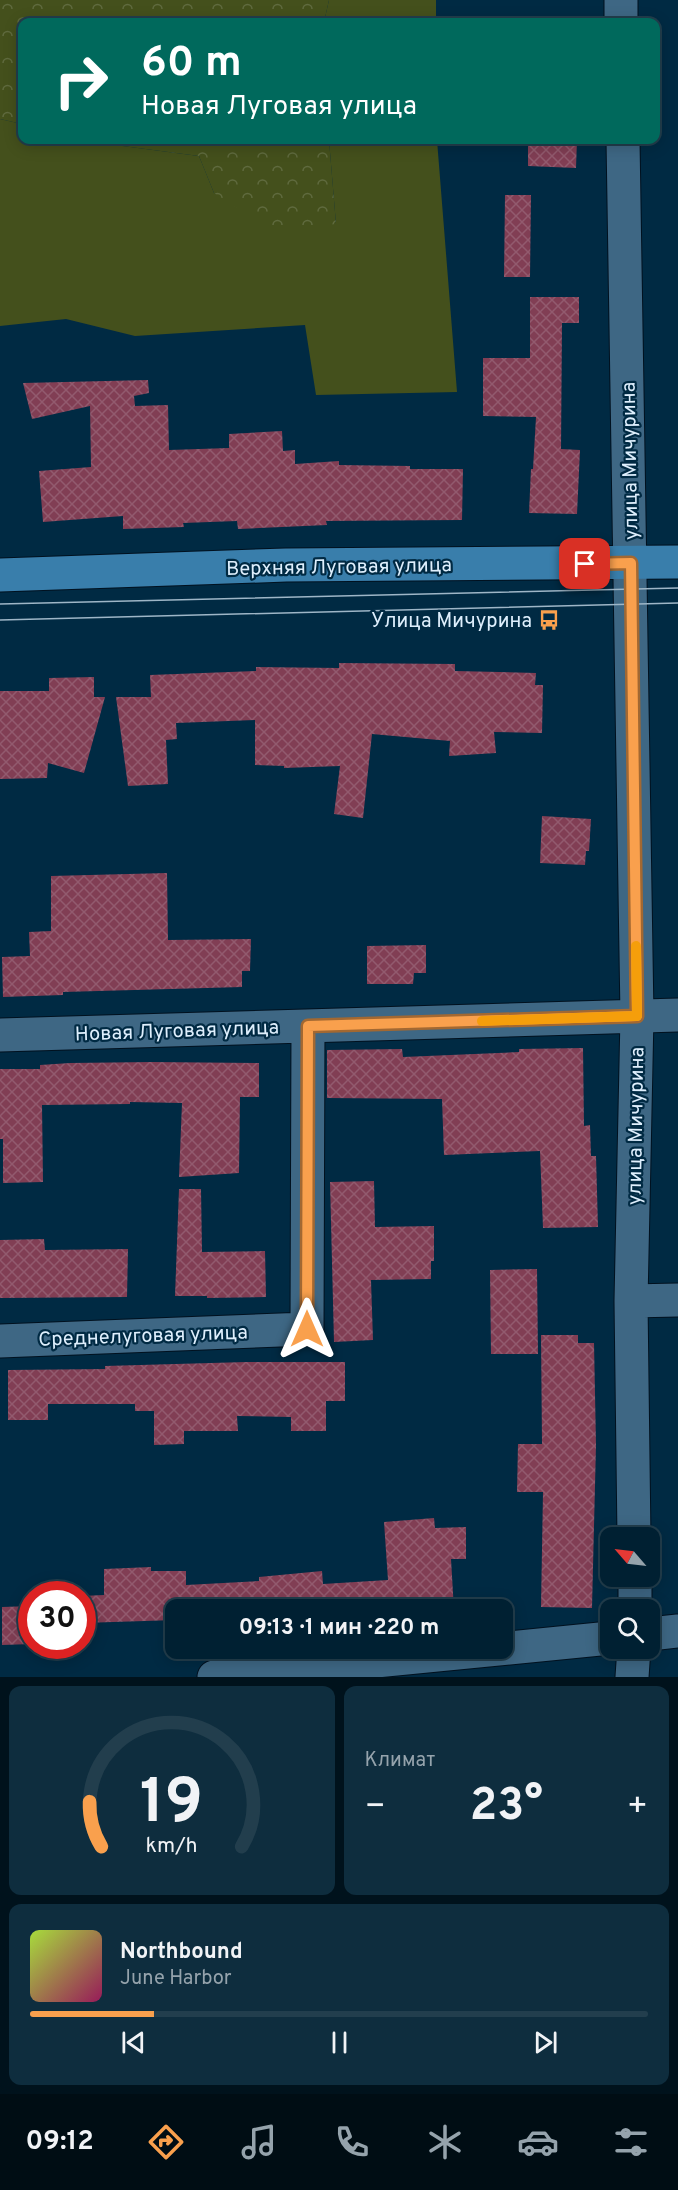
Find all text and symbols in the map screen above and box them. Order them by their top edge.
text: 60 m [141,38,242,91]
icon: right [42,42,120,120]
text: Новая Луговая улица [141,90,417,124]
street label: улица Мичурина [617,382,645,540]
pin [559,538,610,589]
icon: arrive [568,547,601,580]
street label: Верхняя Луговая улица [226,553,452,583]
bus stop icon: Улица Мичурина [537,608,561,632]
place label: Улица Мичурина [371,609,532,635]
street label: Новая Луговая улица [74,1015,280,1049]
street label: улица Мичурина [623,1047,651,1205]
position arrow [275,1297,339,1361]
street label: Среднелуговая улица [38,1320,248,1354]
north arrow [600,1527,660,1587]
map controls [600,1527,660,1659]
speed limit sign: 30 [18,1581,96,1659]
button: search [600,1599,660,1659]
text: 09:13 · 1 мин · 220 m [239,1615,439,1642]
text: Климат [365,1748,435,1774]
text: 19 [140,1766,203,1845]
text: 23° [470,1779,543,1836]
text: − [365,1787,386,1829]
text: + [627,1787,648,1829]
text: km/h [146,1834,198,1861]
text: Northbound [120,1939,243,1966]
text: June Harbor [120,1966,232,1992]
icon: previous [117,2026,150,2059]
icon: pause [323,2026,356,2059]
icon: next [529,2026,562,2059]
icon: directions [145,2121,187,2163]
icon: music [238,2121,280,2163]
icon: phone [331,2121,373,2163]
icon: climate [424,2121,466,2163]
icon: car [517,2121,559,2163]
icon: filters [610,2121,652,2163]
text: 09:12 [26,2125,94,2159]

